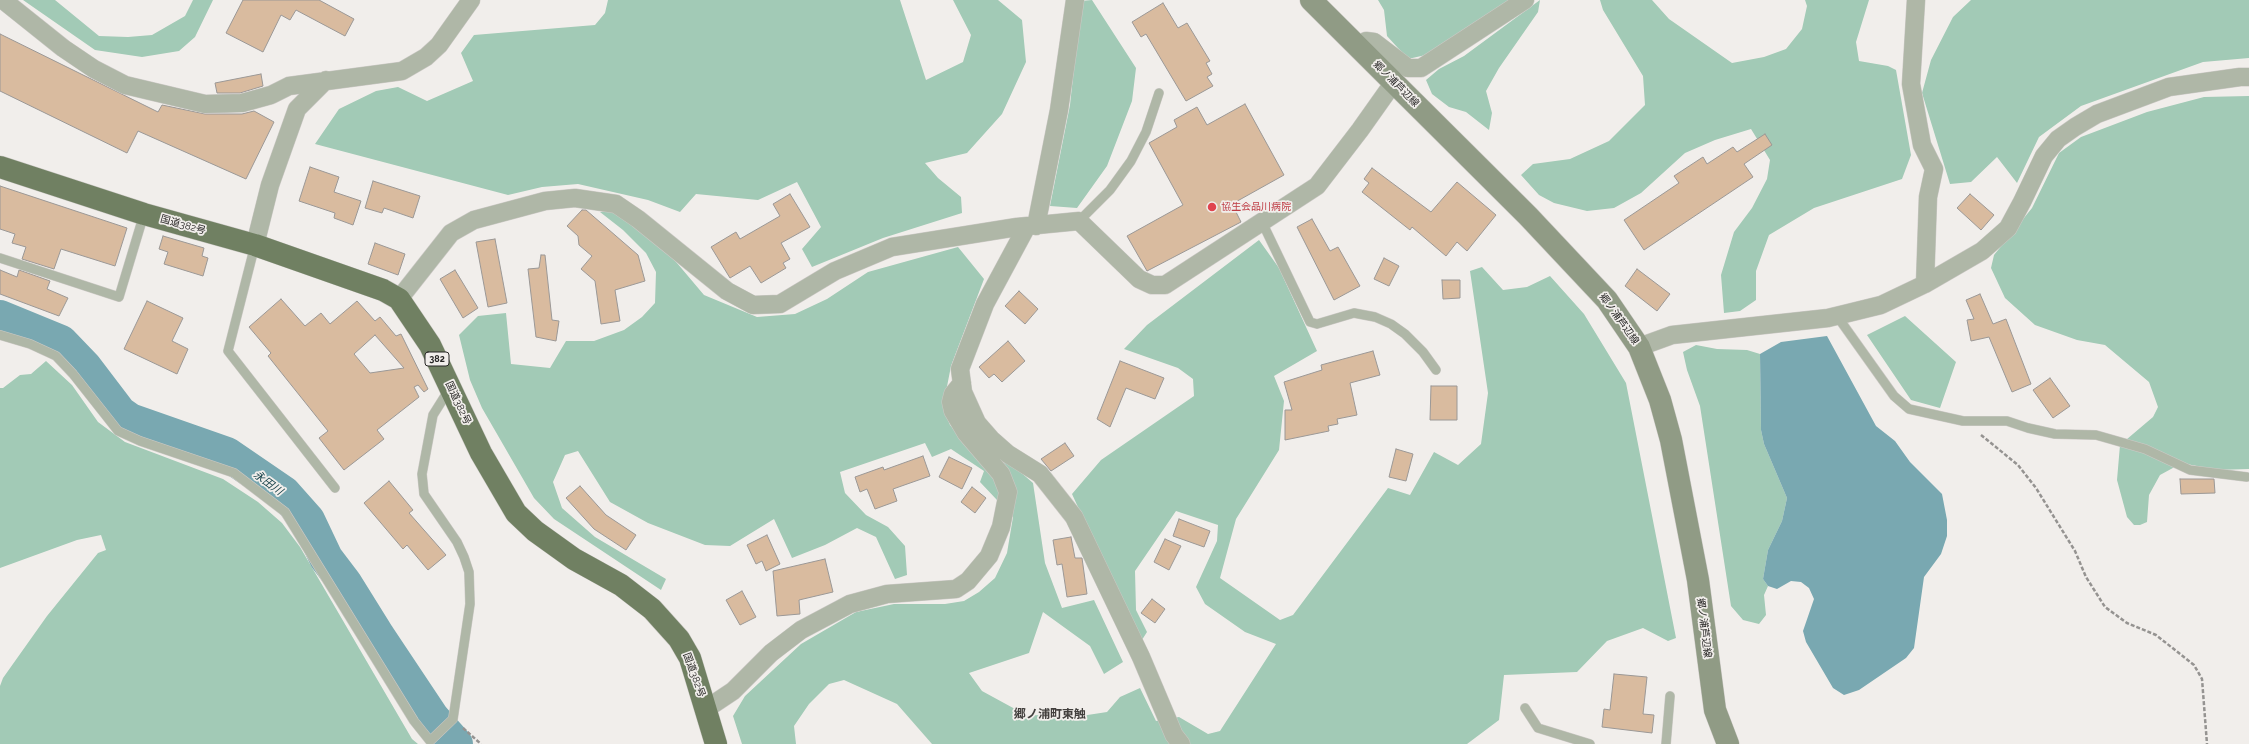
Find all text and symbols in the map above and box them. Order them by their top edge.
street label: 郷ノ浦芦辺線 [1371,59,1421,109]
marker: 協生会品川病院 [1206,201,1218,213]
place label: 協生会品川病院 [1221,201,1291,213]
street label: 国道382号 [159,213,207,237]
street label: 郷ノ浦芦辺線 [1597,291,1641,347]
road number: 382 [425,352,449,366]
street label: 国道382号 [443,379,473,427]
water label: 永田川 [251,468,285,498]
street label: 郷ノ浦芦辺線 [1694,597,1714,659]
street label: 国道382号 [680,651,708,699]
district label: 郷ノ浦町東触 [1014,707,1086,721]

